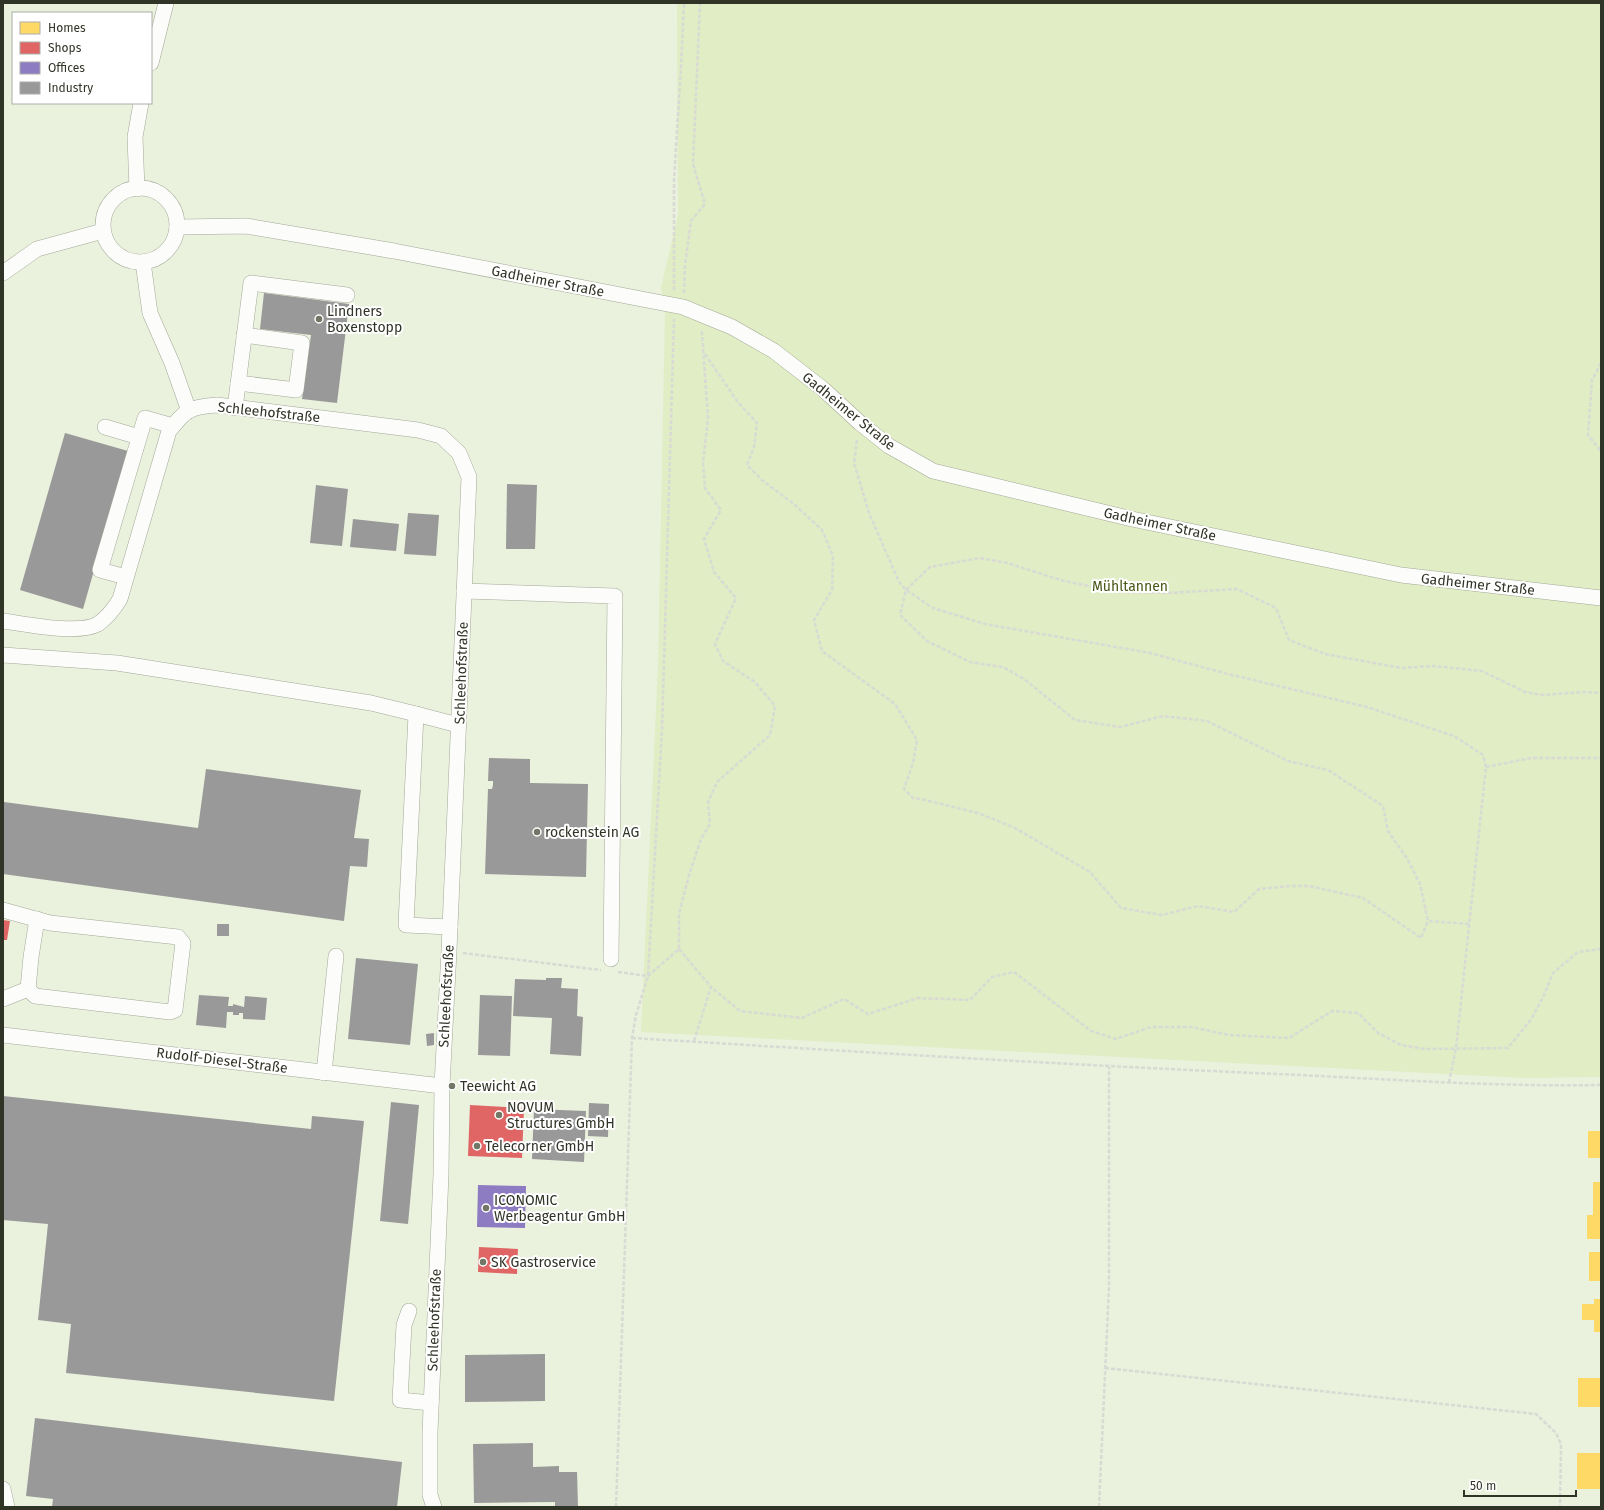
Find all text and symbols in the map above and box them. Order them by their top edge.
legend [12,12,152,104]
text: Homes [48,21,86,35]
text: Shops [48,41,82,55]
text: Offices [48,61,85,75]
text: Industry [48,81,93,95]
street label: Gadheimer Straße [490,262,606,301]
place label: Lindners Boxenstopp [327,303,402,336]
marker: Lindners Boxenstopp [314,314,324,324]
street label: Gadheimer Straße [799,369,899,454]
street label: Schleehofstraße [217,399,321,426]
street label: Gadheimer Straße [1102,504,1218,545]
street label: Gadheimer Straße [1420,570,1536,599]
park label: Mühltannen [1092,578,1168,595]
street label: Schleehofstraße [451,621,472,725]
place label: rockenstein AG [545,824,639,841]
marker: rockenstein AG [532,827,542,837]
street label: Schleehofstraße [435,944,458,1048]
street label: Rudolf-Diesel-Straße [155,1044,289,1077]
place label: Teewicht AG [460,1078,536,1095]
marker: Teewicht AG [447,1081,457,1091]
place label: NOVUM Structures GmbH [507,1099,615,1132]
marker: NOVUM Structures GmbH [494,1110,504,1120]
place label: Telecorner GmbH [485,1138,594,1155]
marker: Telecorner GmbH [472,1141,482,1151]
place label: ICONOMIC Werbeagentur GmbH [494,1192,626,1225]
marker: ICONOMIC Werbeagentur GmbH [481,1203,491,1213]
place label: SK Gastroservice [491,1254,596,1271]
marker: SK Gastroservice [478,1257,488,1267]
street label: Schleehofstraße [424,1268,445,1372]
scale bar [1464,1472,1576,1498]
text: 50 m [1470,1479,1496,1493]

